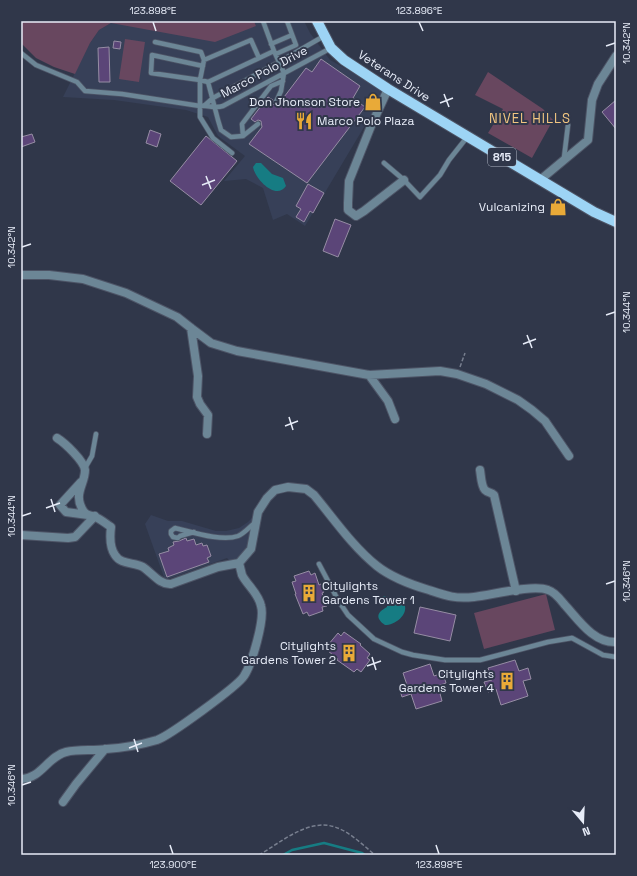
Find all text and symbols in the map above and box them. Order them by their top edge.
text: 123.898°E [130,4,177,17]
text: 123.896°E [396,4,443,17]
text: 10.342°N [620,22,633,64]
street label: Marco Polo Drive [218,42,310,102]
street label: Veterans Drive [355,47,433,105]
shop icon: Don Jhonson Store [363,92,383,112]
place label: Don Jhonson Store [249,94,360,110]
district label: NIVEL HILLS [489,110,571,127]
restaurant icon: Marco Polo Plaza [294,111,314,131]
place label: Marco Polo Plaza [317,113,414,129]
road number: 815 [488,148,516,166]
shop icon: Vulcanizing [548,197,568,217]
place label: Vulcanizing [479,199,545,215]
text: 10.342°N [5,226,18,268]
text: 10.344°N [620,291,633,333]
text: 10.344°N [5,495,18,537]
text: 10.346°N [620,560,633,602]
place label: Citylights Gardens Tower 1 [322,578,415,608]
building icon: Citylights Gardens Tower 1 [299,583,319,603]
place label: Citylights Gardens Tower 2 [241,638,336,668]
building icon: Citylights Gardens Tower 2 [339,643,359,663]
place label: Citylights Gardens Tower 4 [399,666,494,696]
building icon: Citylights Gardens Tower 4 [497,671,517,691]
text: 10.346°N [5,764,18,806]
north arrow [563,802,603,842]
text: N [580,824,592,839]
text: 123.900°E [149,858,197,871]
text: 123.898°E [416,858,463,871]

